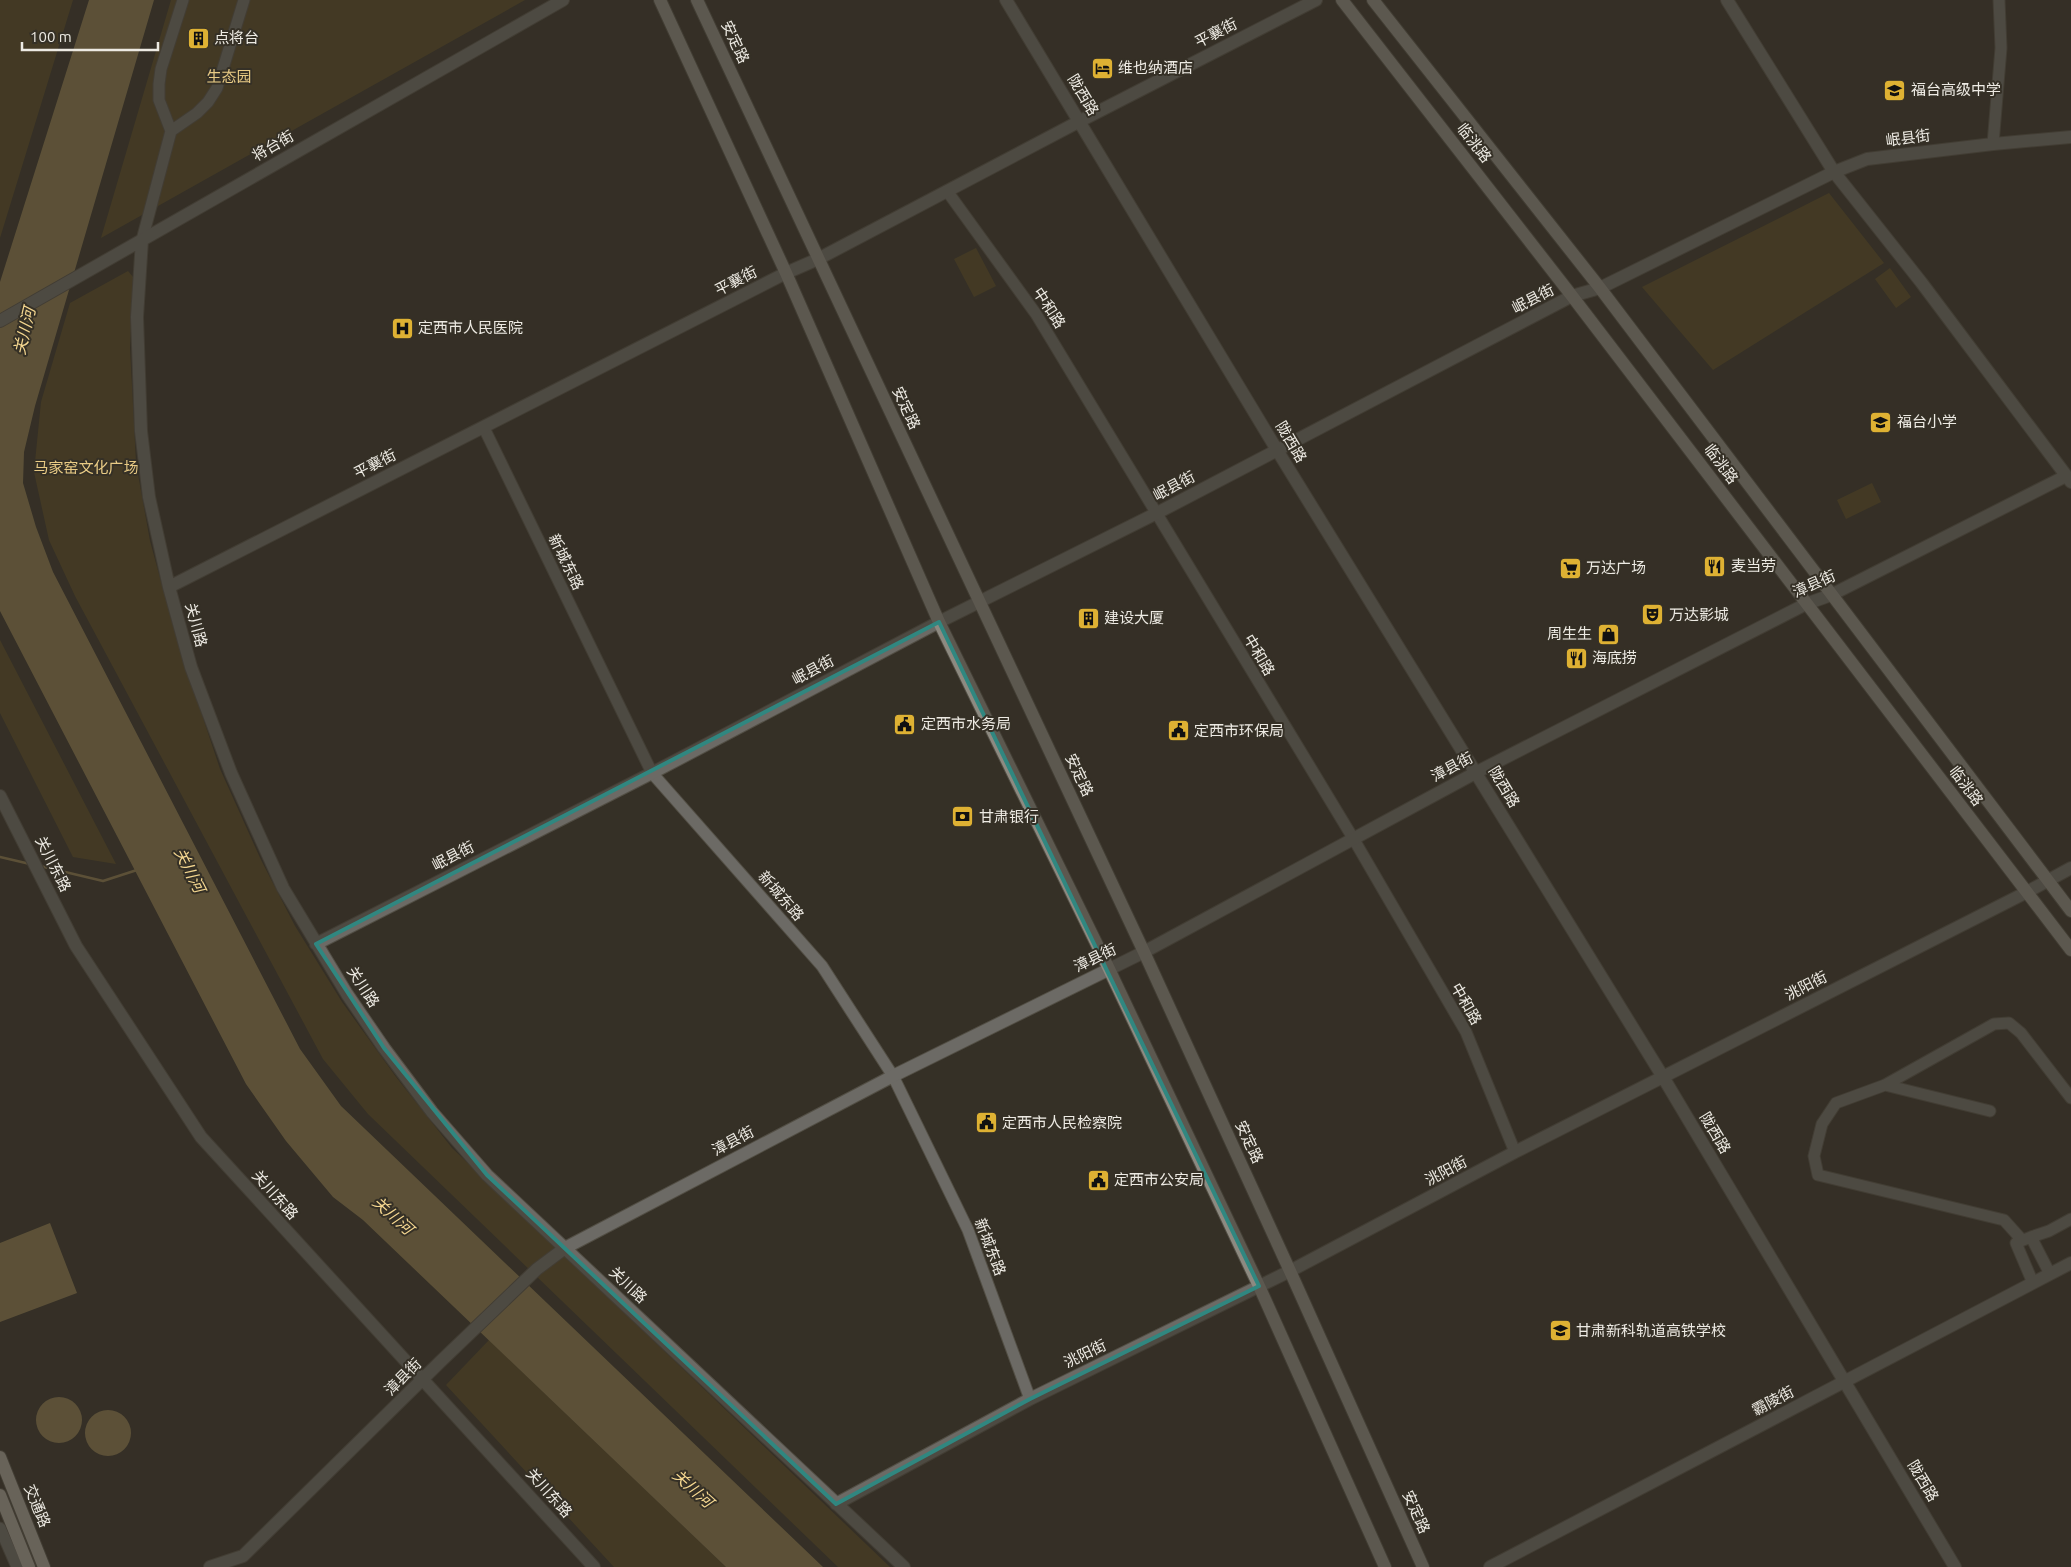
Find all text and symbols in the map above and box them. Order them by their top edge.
street label: 平襄街 [1192,15,1240,50]
street label: 安定路 [718,18,753,66]
scale bar [22,20,159,52]
building icon: 点将台 [186,26,210,50]
text: 100 m [30,28,72,45]
place label: 点将台 [214,29,259,46]
hotel icon: 维也纳酒店 [1090,56,1114,80]
place label: 维也纳酒店 [1118,59,1193,76]
park label: 生态园 [206,68,252,85]
street label: 陇西路 [1065,71,1102,118]
school or university icon: 福台高级中学 [1883,78,1907,102]
place label: 福台高级中学 [1911,81,2001,98]
street label: 临洮路 [1454,120,1495,166]
street label: 岷县街 [1885,126,1931,149]
street label: 将台街 [249,127,296,164]
street label: 平襄街 [712,263,760,298]
street label: 岷县街 [1509,281,1557,316]
street label: 中和路 [1030,284,1069,331]
water label: 关川河 [10,303,39,356]
hospital icon: 定西市人民医院 [390,316,414,340]
place label: 定西市人民医院 [418,319,523,336]
street label: 安定路 [889,384,924,432]
school or university icon: 福台小学 [1869,410,1893,434]
place label: 福台小学 [1897,413,1957,430]
street label: 陇西路 [1273,418,1310,465]
street label: 临洮路 [1701,441,1742,487]
street label: 平襄街 [351,446,399,481]
park label: 马家窑文化广场 [33,459,139,476]
street label: 岷县街 [1150,467,1198,504]
street label: 新城东路 [546,531,587,592]
restaurant icon: 麦当劳 [1703,554,1727,578]
supermarket icon: 万达广场 [1558,556,1582,580]
place label: 麦当劳 [1731,557,1776,574]
place label: 万达广场 [1586,559,1646,576]
street label: 漳县街 [1790,567,1838,600]
street label: 关川路 [182,601,211,649]
theatre icon: 万达影城 [1641,603,1665,627]
building icon: 建设大厦 [1076,606,1100,630]
place label: 万达影城 [1669,606,1729,623]
place label: 建设大厦 [1104,609,1164,626]
shop icon: 周生生 [1596,622,1620,646]
place label: 周生生 [1547,625,1592,642]
street label: 中和路 [1241,631,1278,678]
restaurant icon: 海底捞 [1564,646,1588,670]
place label: 海底捞 [1592,649,1637,666]
street label: 岷县街 [789,651,837,688]
public building icon: 定西市水务局 [893,712,917,736]
place label: 定西市水务局 [921,715,1011,732]
public building icon: 定西市环保局 [1166,719,1190,743]
place label: 定西市环保局 [1194,722,1284,739]
street label: 漳县街 [1428,748,1476,785]
street label: 安定路 [1062,751,1097,799]
street label: 陇西路 [1486,763,1523,810]
street label: 临洮路 [1946,763,1987,809]
bank icon: 甘肃银行 [951,805,975,829]
place label: 甘肃银行 [979,808,1039,825]
street label: 关川东路 [32,833,75,894]
street label: 岷县街 [429,838,477,873]
water label: 关川河 [171,845,210,898]
street label: 新城东路 [755,867,807,924]
street label: 漳县街 [1071,940,1119,975]
street label: 关川路 [344,963,383,1010]
street label: 洮阳街 [1782,968,1830,1003]
street label: 中和路 [1448,980,1485,1027]
street label: 陇西路 [1697,1109,1734,1156]
public building icon: 定西市人民检察院 [974,1111,998,1135]
place label: 定西市人民检察院 [1002,1114,1122,1131]
street label: 安定路 [1232,1118,1267,1166]
street label: 漳县街 [709,1122,757,1159]
street label: 洮阳街 [1422,1152,1470,1189]
street label: 关川东路 [249,1167,302,1223]
public building icon: 定西市公安局 [1086,1168,1110,1192]
place label: 定西市公安局 [1114,1171,1204,1188]
water label: 关川河 [369,1192,419,1240]
street label: 新城东路 [972,1216,1009,1278]
street label: 关川路 [606,1263,651,1306]
school or university icon: 甘肃新科轨道高铁学校 [1548,1319,1572,1343]
place label: 甘肃新科轨道高铁学校 [1576,1322,1726,1339]
street label: 洮阳街 [1061,1336,1109,1371]
street label: 漳县街 [381,1355,425,1399]
street label: 霸陵街 [1749,1382,1797,1419]
street label: 陇西路 [1905,1457,1942,1504]
street label: 关川东路 [523,1465,576,1521]
water label: 关川河 [669,1465,719,1513]
street label: 交通路 [21,1482,54,1530]
street label: 安定路 [1400,1488,1433,1536]

